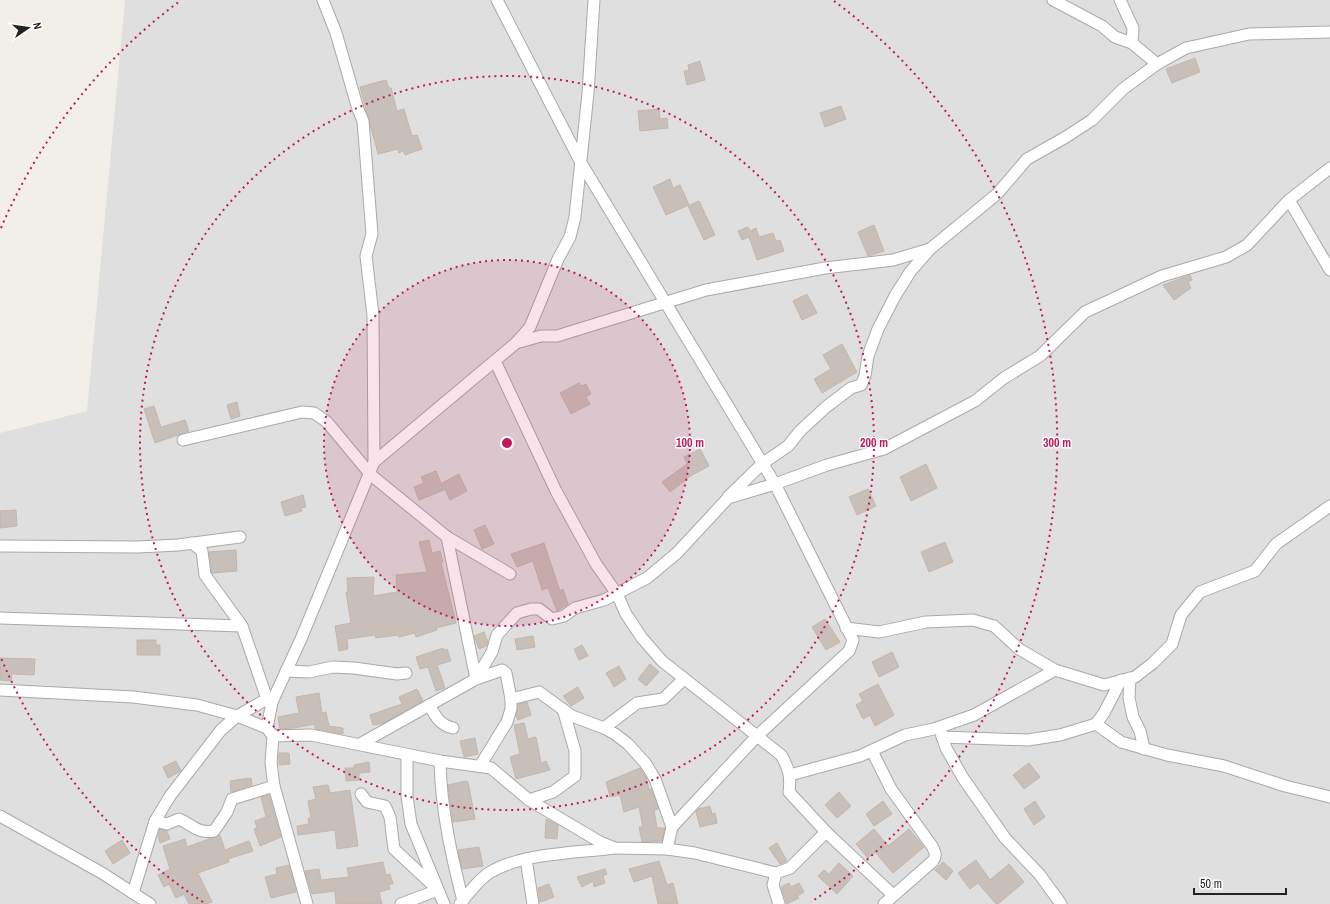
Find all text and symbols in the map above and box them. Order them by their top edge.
north arrow [8,8,48,48]
text: N [30,21,45,30]
text: 100 m [676,435,704,451]
text: 200 m [860,435,888,451]
text: 300 m [1043,435,1071,451]
centre of rings [500,436,514,450]
scale bar [1194,870,1286,896]
text: 50 m [1200,876,1222,892]

